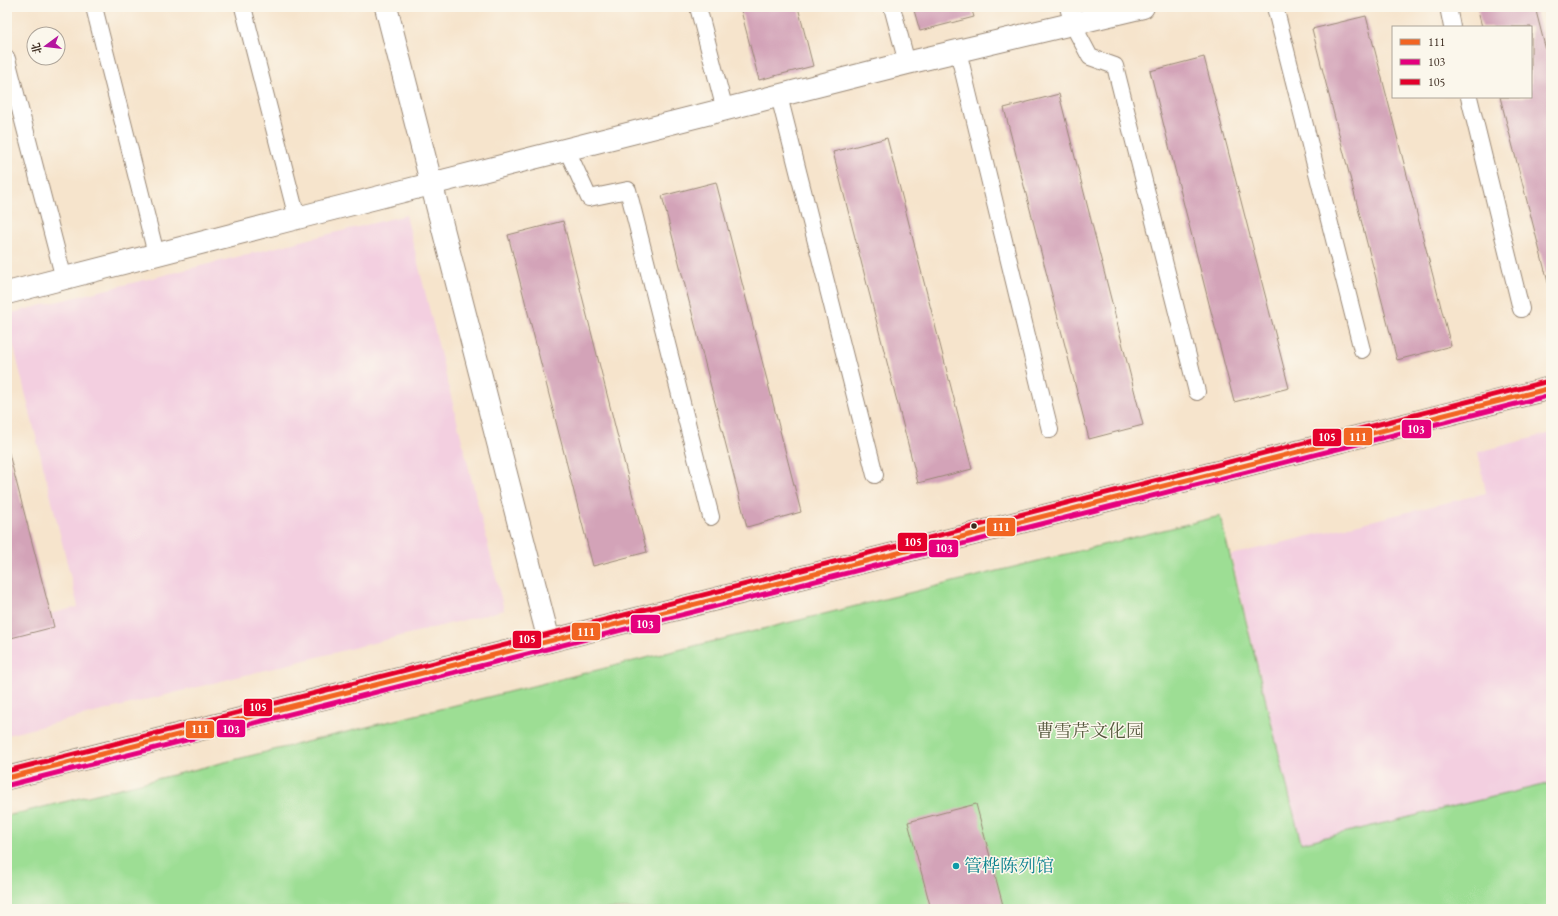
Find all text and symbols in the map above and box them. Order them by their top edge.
north arrow [26,26,66,66]
legend [1392,26,1532,98]
text: 111 [1428,34,1446,50]
text: 北 [28,41,45,56]
text: 103 [1428,54,1446,70]
text: 105 [1428,74,1446,90]
line badge: 103 [1401,419,1432,439]
text: 103 [1407,422,1425,436]
line badge: 111 [1343,427,1373,446]
line badge: 105 [1312,428,1342,447]
text: 105 [1318,430,1336,444]
text: 111 [1349,430,1367,444]
line badge: 111 [986,517,1016,537]
text: 111 [992,520,1010,534]
unlabelled marker [969,521,979,531]
line badge: 105 [897,532,928,552]
text: 105 [904,535,922,549]
line badge: 103 [928,539,959,558]
text: 103 [935,541,953,555]
line badge: 103 [630,614,661,634]
text: 103 [636,617,654,631]
line badge: 111 [571,622,601,641]
text: 111 [577,625,595,639]
line badge: 105 [512,630,542,649]
text: 105 [518,632,536,646]
line badge: 105 [243,698,273,717]
text: 105 [249,700,267,714]
line badge: 103 [216,719,246,738]
park label: 曹雪芹文化园 [1036,719,1144,742]
line badge: 111 [185,720,215,739]
text: 111 [191,722,209,736]
text: 103 [222,722,240,736]
place label: 管桦陈列馆 [964,854,1054,877]
marker: 管桦陈列馆 [951,861,961,871]

